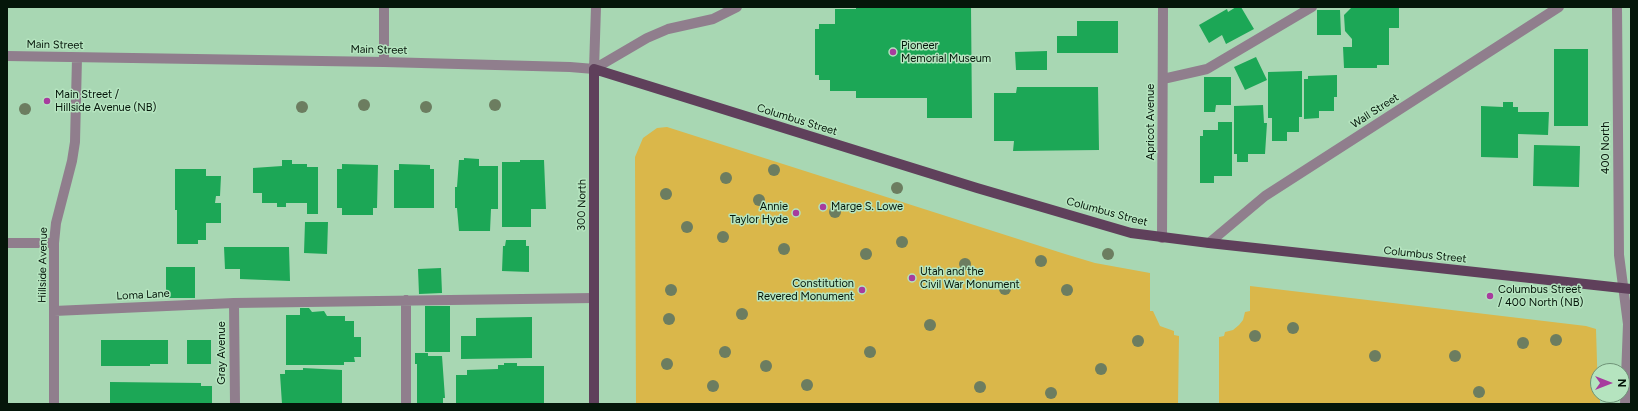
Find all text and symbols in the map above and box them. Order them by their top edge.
street label: Main Street [26,38,84,52]
place label: Pioneer Memorial Museum [901,39,991,65]
street label: Main Street [350,43,408,57]
marker: Pioneer Memorial Museum [888,47,898,57]
street label: Apricot Avenue [1144,84,1158,160]
place label: Main Street / Hillside Avenue (NB) [55,88,156,114]
street label: Wall Street [1349,91,1401,131]
marker: Main Street / Hillside Avenue (NB) [42,96,52,106]
street label: Columbus Street [755,101,839,139]
street label: 400 North [1599,122,1613,174]
street label: 300 North [575,179,589,231]
street label: Columbus Street [1065,195,1149,229]
place label: Annie Taylor Hyde [730,200,788,226]
place label: Marge S. Lowe [831,200,903,214]
marker: Marge S. Lowe [818,202,828,212]
marker: Annie Taylor Hyde [791,208,801,218]
street label: Hillside Avenue [36,227,50,303]
street label: Columbus Street [1383,244,1467,266]
place label: Utah and the Civil War Monument [920,265,1020,291]
marker: Utah and the Civil War Monument [907,273,917,283]
place label: Constitution Revered Monument [757,277,854,303]
place label: Columbus Street / 400 North (NB) [1498,283,1583,309]
marker: Constitution Revered Monument [857,285,867,295]
street label: Loma Lane [116,287,170,303]
marker: Columbus Street / 400 North (NB) [1485,291,1495,301]
street label: Gray Avenue [215,321,229,385]
north arrow [1590,363,1630,403]
text: N [1615,379,1628,387]

